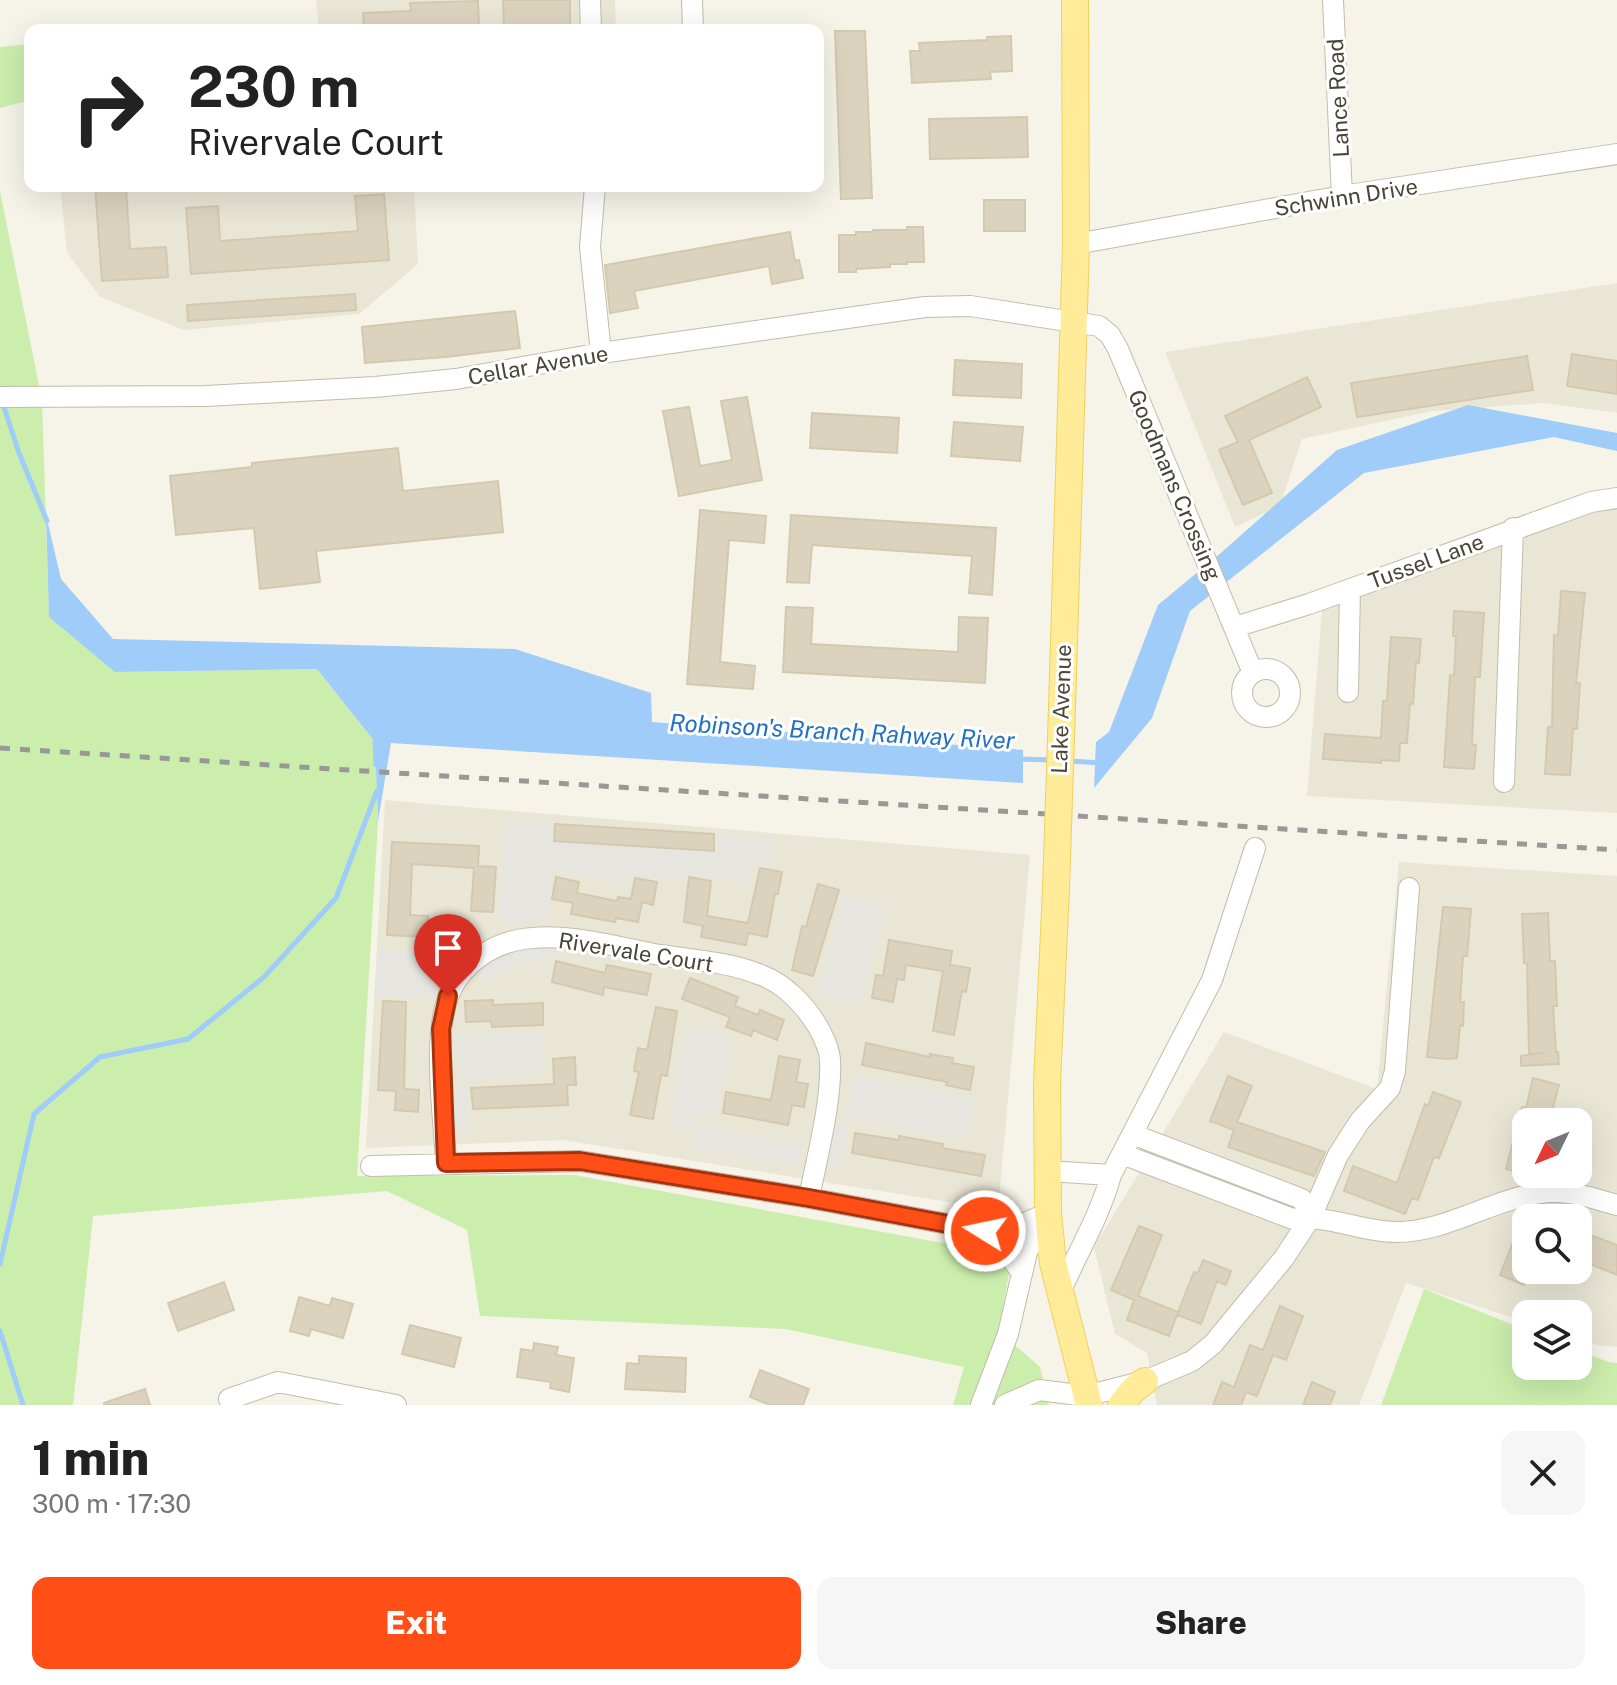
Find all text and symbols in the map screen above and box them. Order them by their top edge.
street label: Lance Road [1322,38,1354,158]
text: 230 m [188,54,360,120]
icon: right [56,56,160,160]
text: Rivervale Court [188,121,444,163]
street label: Schwinn Drive [1272,173,1420,221]
street label: Cellar Avenue [466,340,610,390]
street label: Goodmans Crossing [1123,386,1227,584]
street label: Tussel Lane [1365,528,1487,594]
street label: Lake Avenue [1046,644,1076,774]
water label: Robinson's Branch Rahway River [669,708,1016,754]
pin [414,914,482,996]
icon: arrive [426,926,470,970]
street label: Rivervale Court [557,927,715,977]
north arrow [1512,1108,1592,1188]
map controls [1512,1108,1592,1380]
position arrow [943,1189,1027,1273]
button: search [1512,1204,1592,1284]
button: layers [1512,1300,1592,1380]
text: 1 min [32,1429,149,1486]
button: close [1501,1431,1585,1515]
text: 300 m · 17:30 [32,1488,191,1519]
button: Exit [32,1577,801,1669]
button: Share [817,1577,1585,1669]

